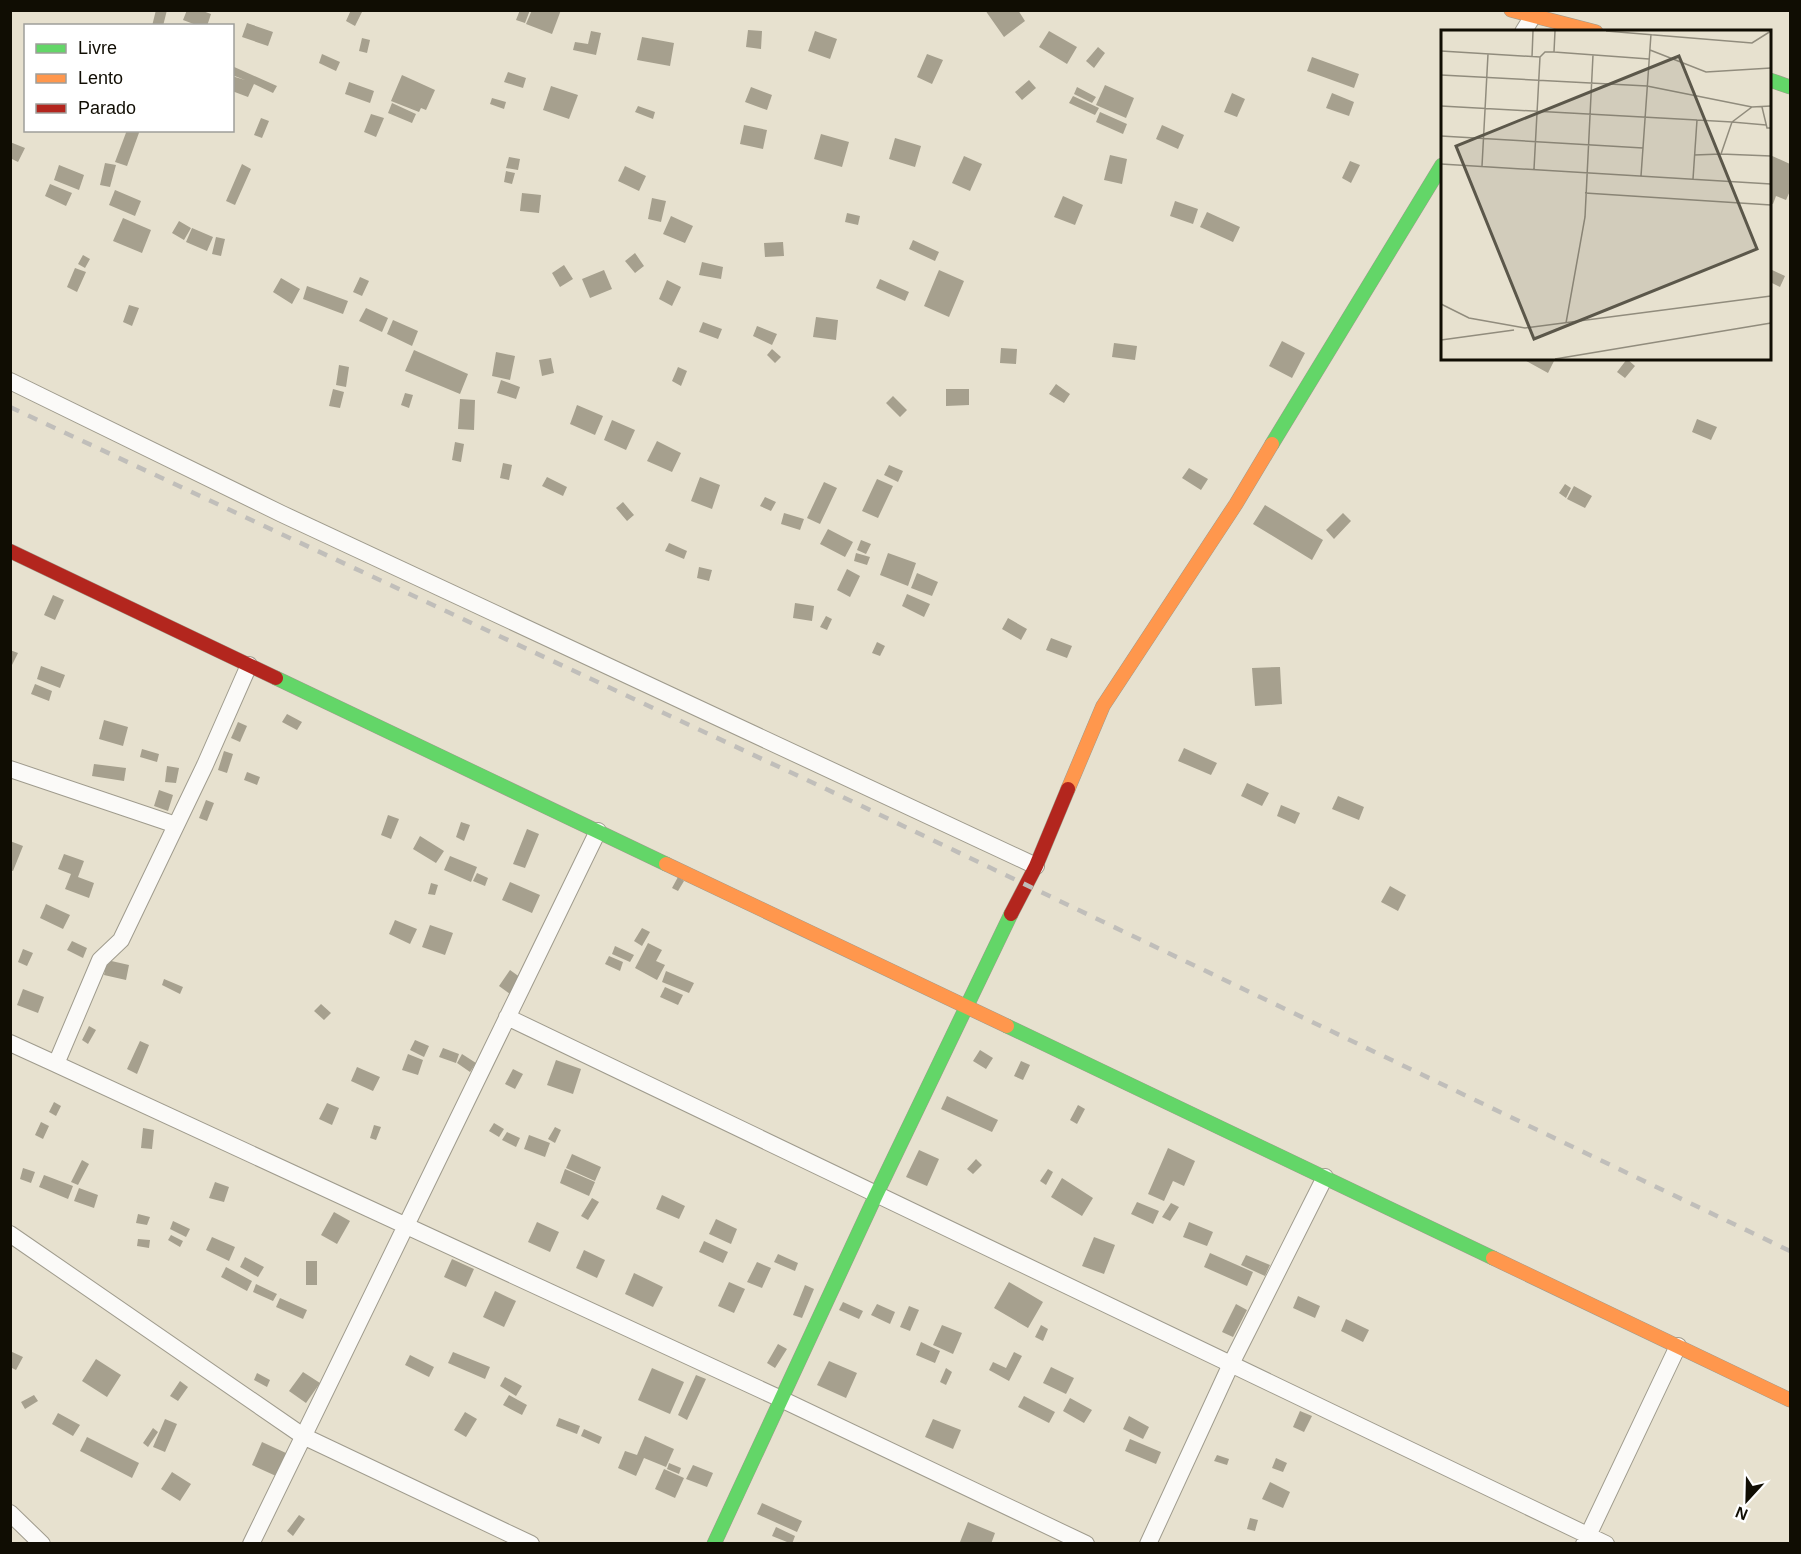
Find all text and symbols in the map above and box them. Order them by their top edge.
legend [24,24,234,132]
inset map [1441,30,1771,360]
text: Livre [78,38,117,58]
text: Lento [78,68,123,88]
text: Parado [78,98,136,118]
north arrow [1717,1470,1777,1530]
text: N [1733,1503,1750,1523]

